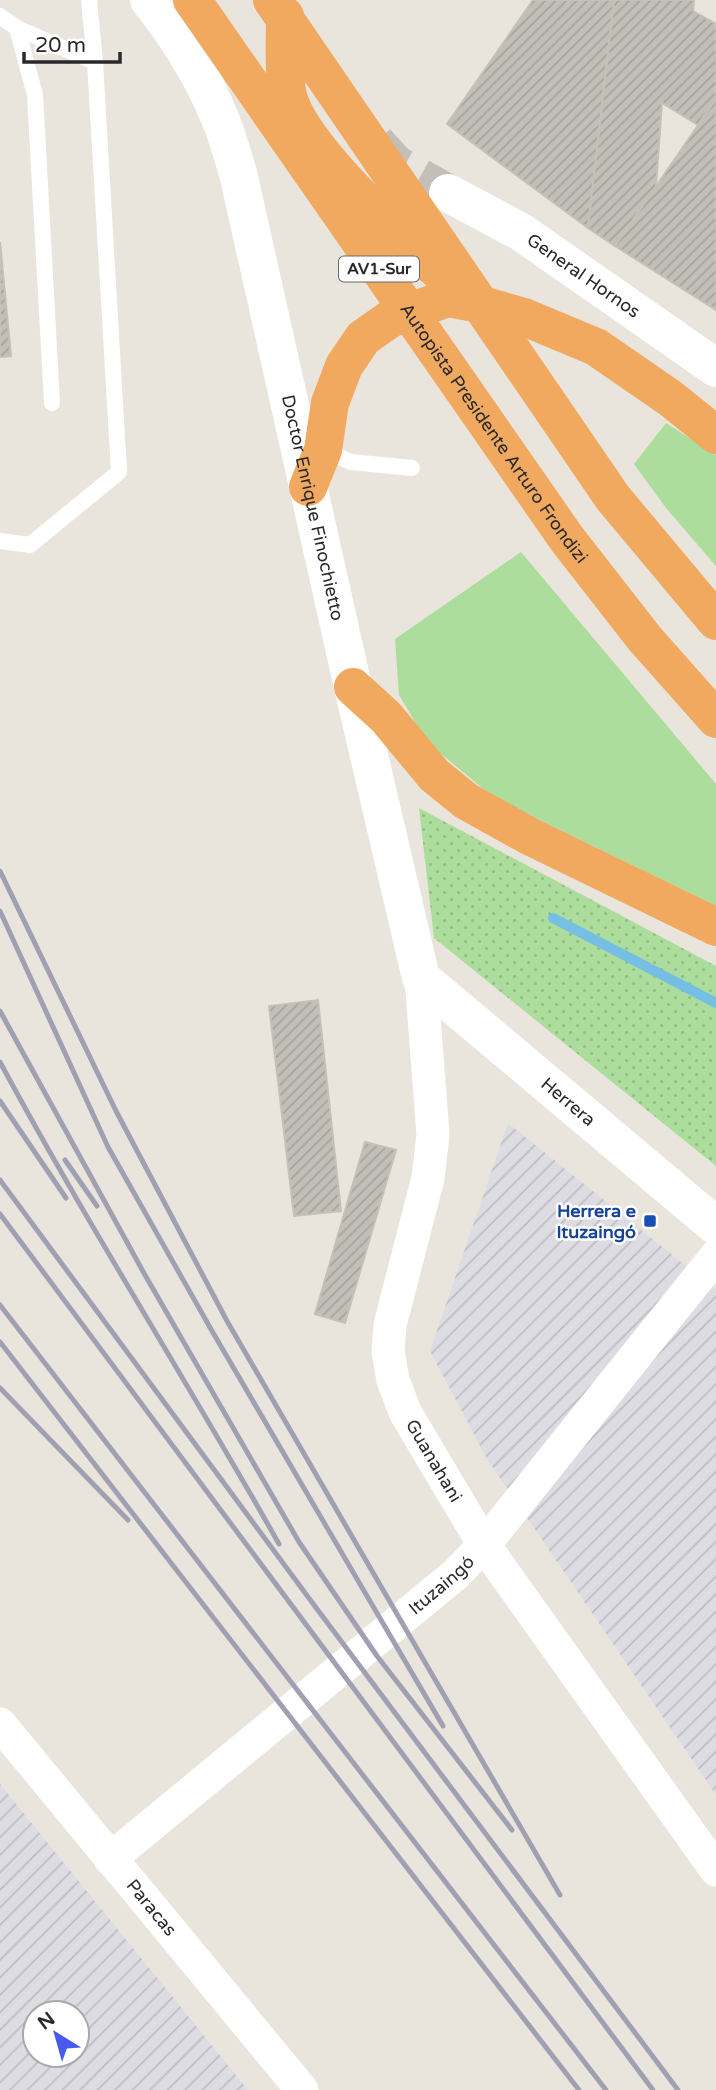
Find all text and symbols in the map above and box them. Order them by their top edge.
scale bar [24,21,121,65]
text: 20 m [35,33,86,58]
street label: General Hornos [523,229,644,323]
road number: AV1-Sur [339,256,419,282]
street label: Autopista Presidente Arturo Frondizi [395,299,593,568]
street label: Doctor Enrique Finochietto [277,393,349,623]
street label: Herrera [537,1073,600,1131]
place label: Herrera e Ituzaingó [556,1200,636,1243]
marker: Herrera e Ituzaingó [642,1213,658,1229]
street label: Guanahani [401,1415,467,1506]
street label: Ituzaingó [404,1551,479,1619]
street label: Paracas [122,1875,181,1940]
north arrow [21,1999,91,2069]
text: N [34,2008,59,2035]

